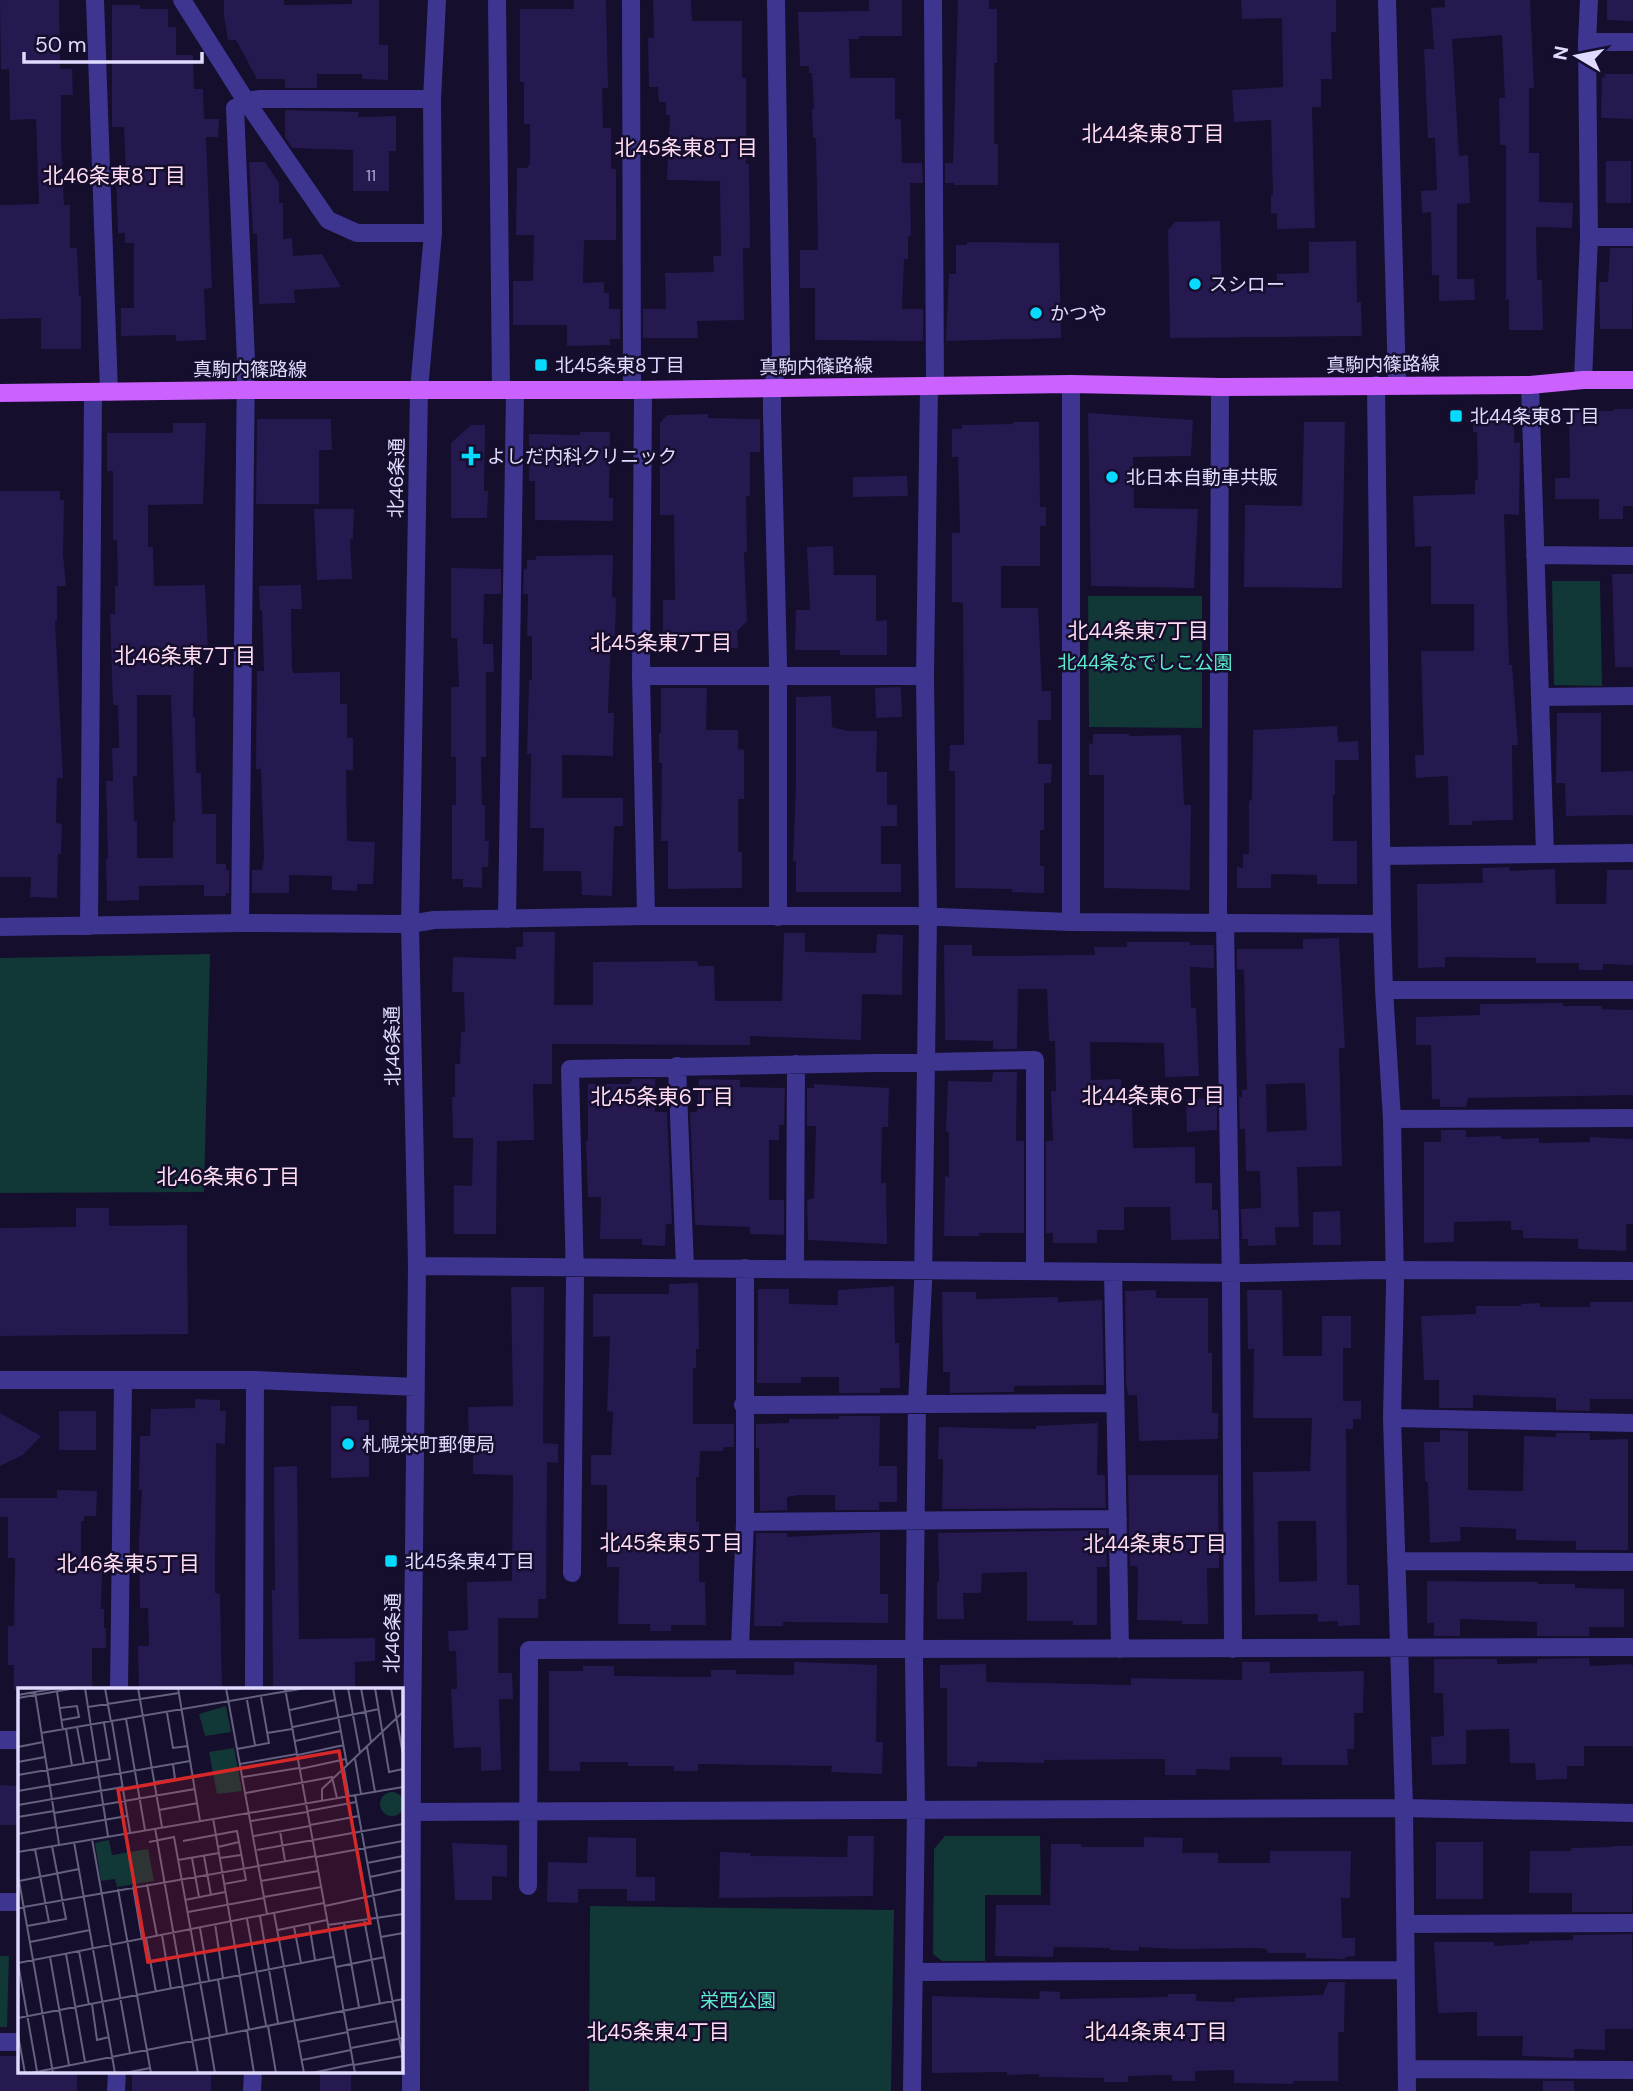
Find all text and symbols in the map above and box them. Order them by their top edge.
scale bar [24,21,203,65]
north arrow [1542,21,1612,91]
text: 50 m [35,31,86,59]
text: N [1547,44,1574,62]
district label: 北44条東8丁目 [1081,120,1225,148]
district label: 北45条東8丁目 [614,134,758,162]
district label: 北46条東8丁目 [42,162,186,190]
house number: 11 [366,165,376,186]
place label: スシロー [1209,272,1285,297]
marker: スシロー [1187,276,1203,292]
place label: かつや [1050,301,1107,326]
marker: かつや [1028,305,1044,321]
street label: 真駒内篠路線 [1326,351,1440,378]
place label: 北45条東8丁目 [555,353,685,378]
street label: 真駒内篠路線 [759,353,873,380]
street label: 真駒内篠路線 [193,357,307,382]
marker: 北45条東8丁目 [533,357,549,373]
place label: 北44条東8丁目 [1470,404,1600,429]
marker: 北44条東8丁目 [1448,408,1464,424]
street label: 北46条通 [383,438,410,518]
place label: よしだ内科クリニック [487,444,677,469]
marker: よしだ内科クリニック [461,446,481,466]
place label: 北日本自動車共販 [1126,465,1278,490]
marker: 北日本自動車共販 [1104,469,1120,485]
district label: 北44条東7丁目 [1067,617,1209,645]
district label: 北45条東7丁目 [590,629,732,657]
district label: 北46条東7丁目 [114,642,256,670]
park label: 北44条なでしこ公園 [1057,650,1233,675]
street label: 北46条通 [379,1006,406,1086]
district label: 北44条東6丁目 [1081,1082,1225,1110]
district label: 北45条東6丁目 [590,1083,734,1111]
district label: 北46条東6丁目 [156,1163,300,1191]
place label: 札幌栄町郵便局 [362,1432,495,1457]
marker: 札幌栄町郵便局 [340,1436,356,1452]
district label: 北45条東5丁目 [599,1529,743,1557]
district label: 北44条東5丁目 [1083,1530,1227,1558]
place label: 北45条東4丁目 [405,1549,535,1574]
district label: 北46条東5丁目 [56,1550,200,1578]
marker: 北45条東4丁目 [383,1553,399,1569]
street label: 北46条通 [379,1593,406,1673]
inset map [18,1688,402,2074]
park label: 栄西公園 [700,1988,776,2013]
district label: 北45条東4丁目 [586,2018,730,2046]
district label: 北44条東4丁目 [1084,2018,1228,2046]

